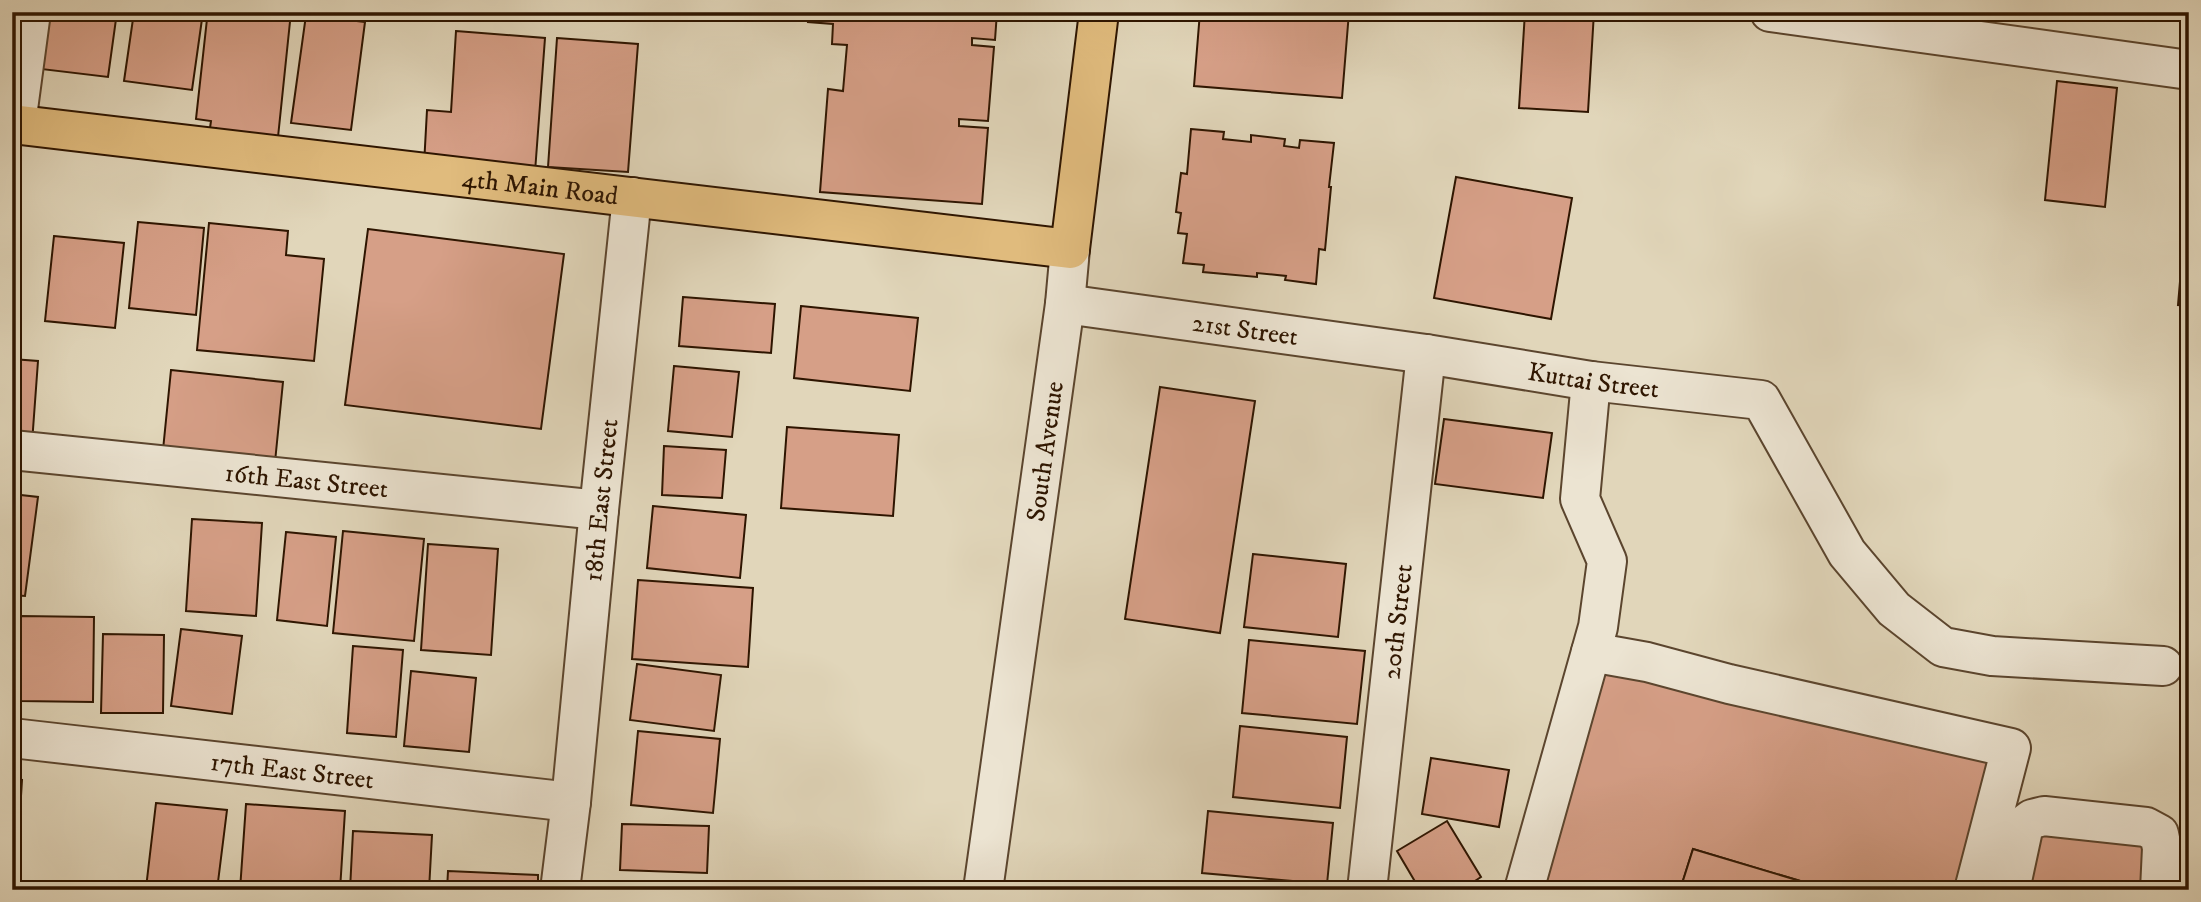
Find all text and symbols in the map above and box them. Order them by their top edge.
street label: 4th Main Road [460,162,620,214]
street label: 21st Street [1190,307,1300,354]
street label: Kuttai Street [1525,356,1661,406]
street label: South Avenue [1020,379,1072,524]
street label: 18th East Street [577,417,627,583]
street label: 16th East Street [223,457,390,506]
street label: 20th Street [1375,562,1421,681]
street label: 17th East Street [208,746,376,797]

